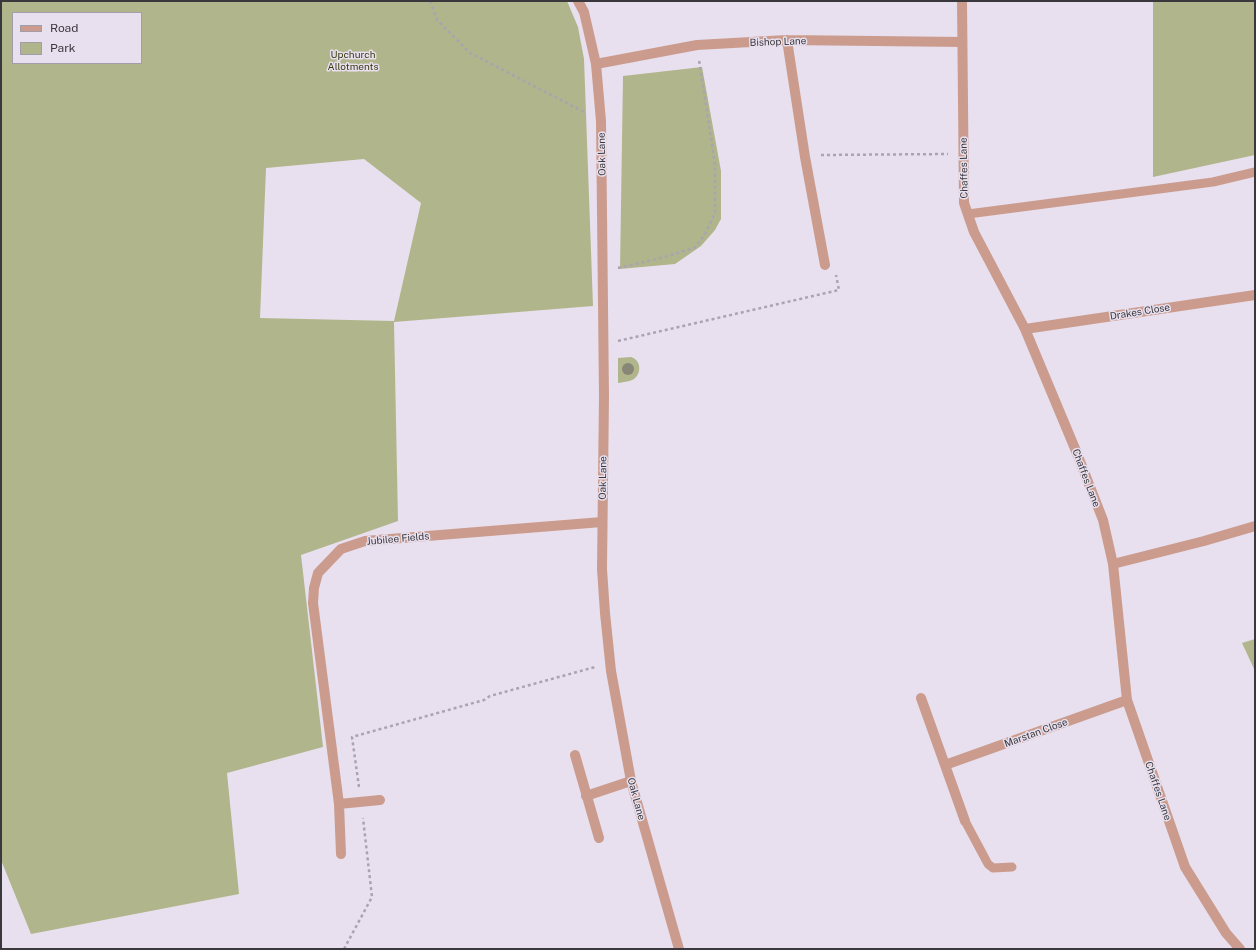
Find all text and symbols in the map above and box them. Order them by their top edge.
legend [12,12,142,64]
text: Road [50,21,78,35]
street label: Bishop Lane [749,35,807,49]
text: Park [50,41,76,55]
park label: Upchurch Allotments [328,49,378,72]
street label: Oak Lane [596,132,608,176]
street label: Chaffes Lane [957,137,971,199]
street label: Drakes Close [1109,301,1171,323]
street label: Chaffes Lane [1069,447,1103,509]
street label: Oak Lane [597,456,609,500]
street label: Jubilee Fields [366,530,430,548]
street label: Marstan Close [1003,716,1069,750]
street label: Chaffes Lane [1142,760,1174,822]
street label: Oak Lane [625,776,647,822]

